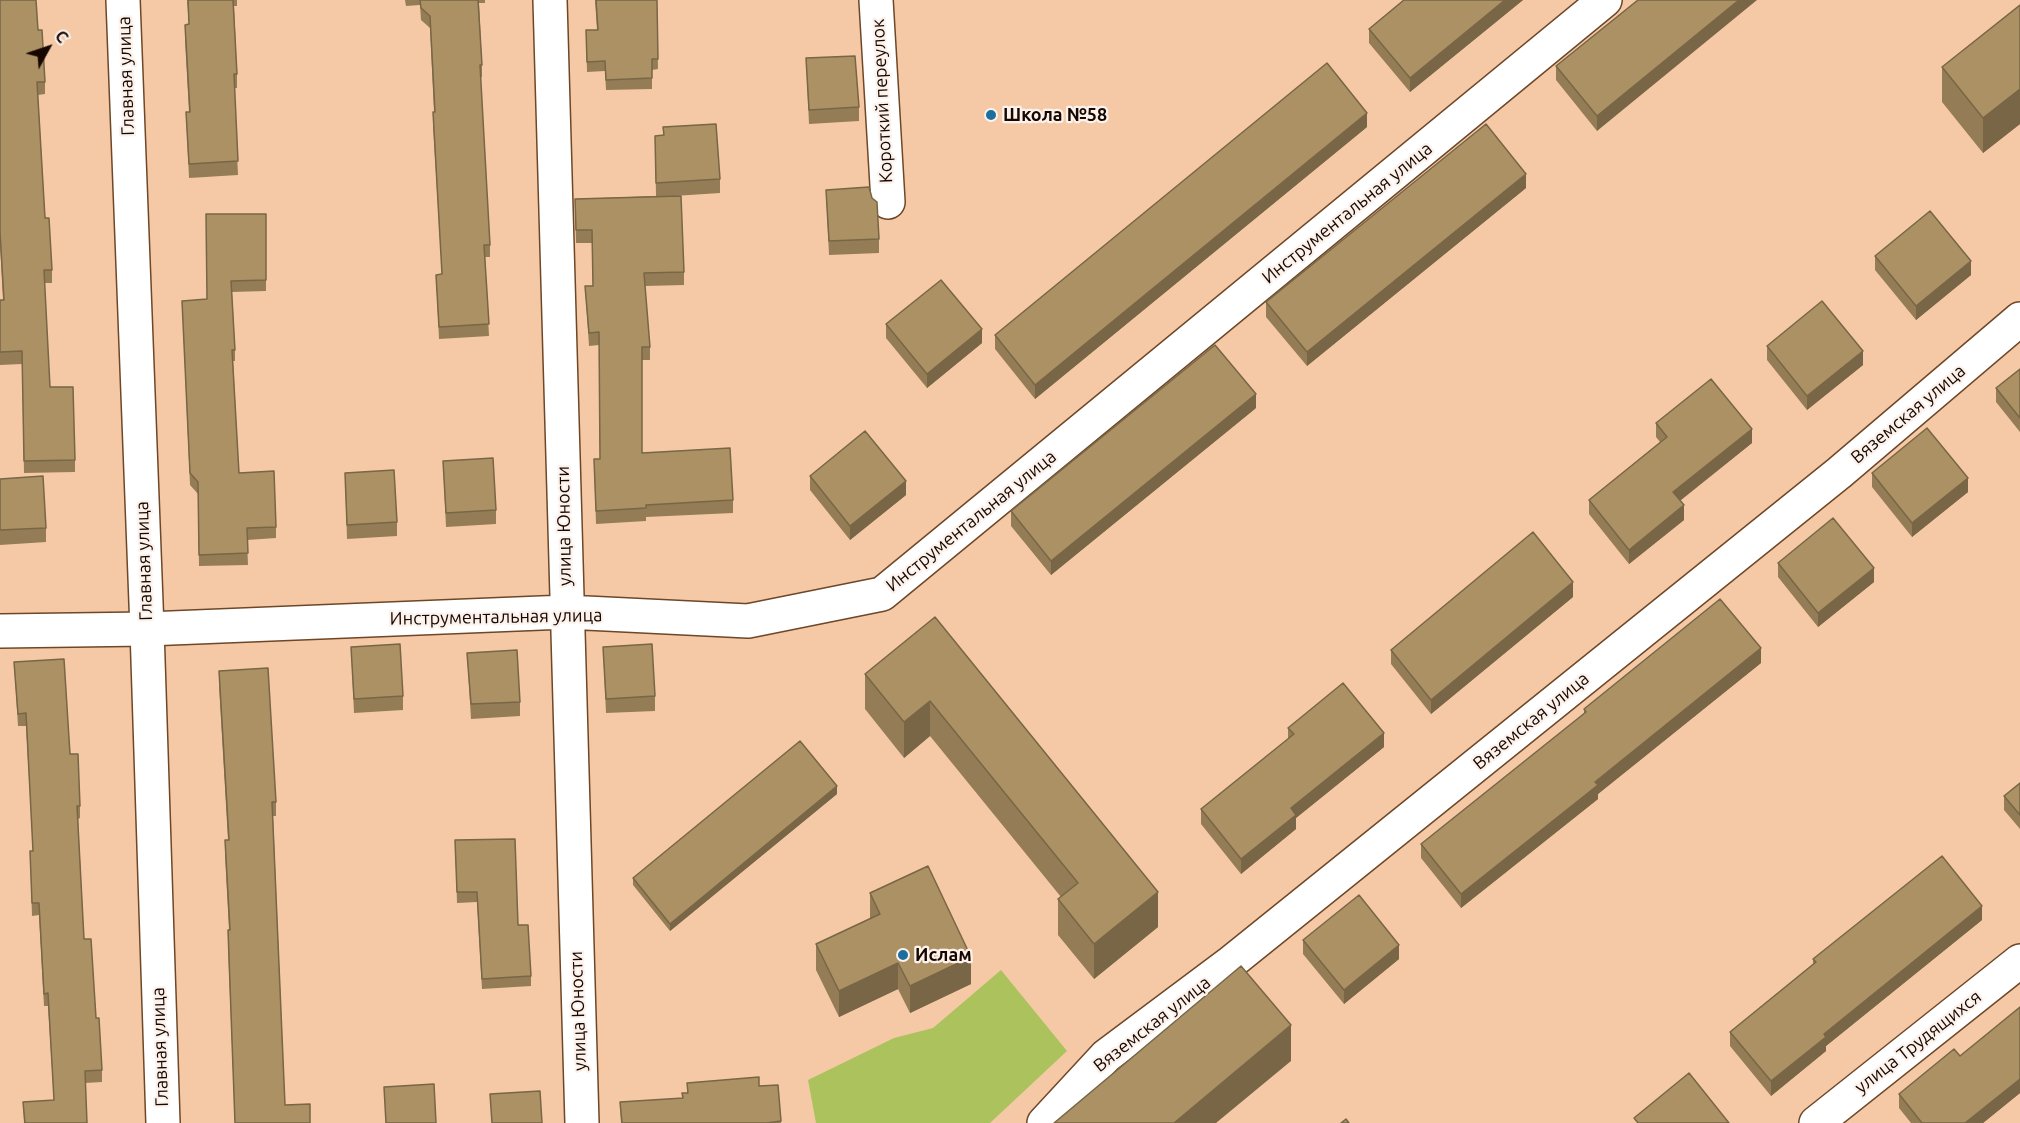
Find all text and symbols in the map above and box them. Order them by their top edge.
street label: Главная улица [113,16,139,136]
north arrow [18,18,78,78]
street label: Короткий переулок [867,18,897,184]
text: С [52,27,72,46]
place label: Школа №58 [1003,104,1107,126]
marker: Школа №58 [984,108,998,122]
street label: Инструментальная улица [1258,138,1436,288]
street label: Вяземская улица [1846,360,1970,468]
street label: Инструментальная улица [882,446,1060,596]
street label: улица Юности [552,466,576,586]
street label: Главная улица [131,501,157,621]
street label: Инструментальная улица [390,604,602,630]
street label: Вяземская улица [1469,668,1593,774]
place label: Ислам [915,944,972,966]
marker: Ислам [896,948,910,962]
street label: улица Юности [565,951,591,1071]
street label: Вяземская улица [1089,972,1215,1076]
street label: улица Трудящихся [1850,986,1986,1098]
street label: Главная улица [147,987,173,1107]

